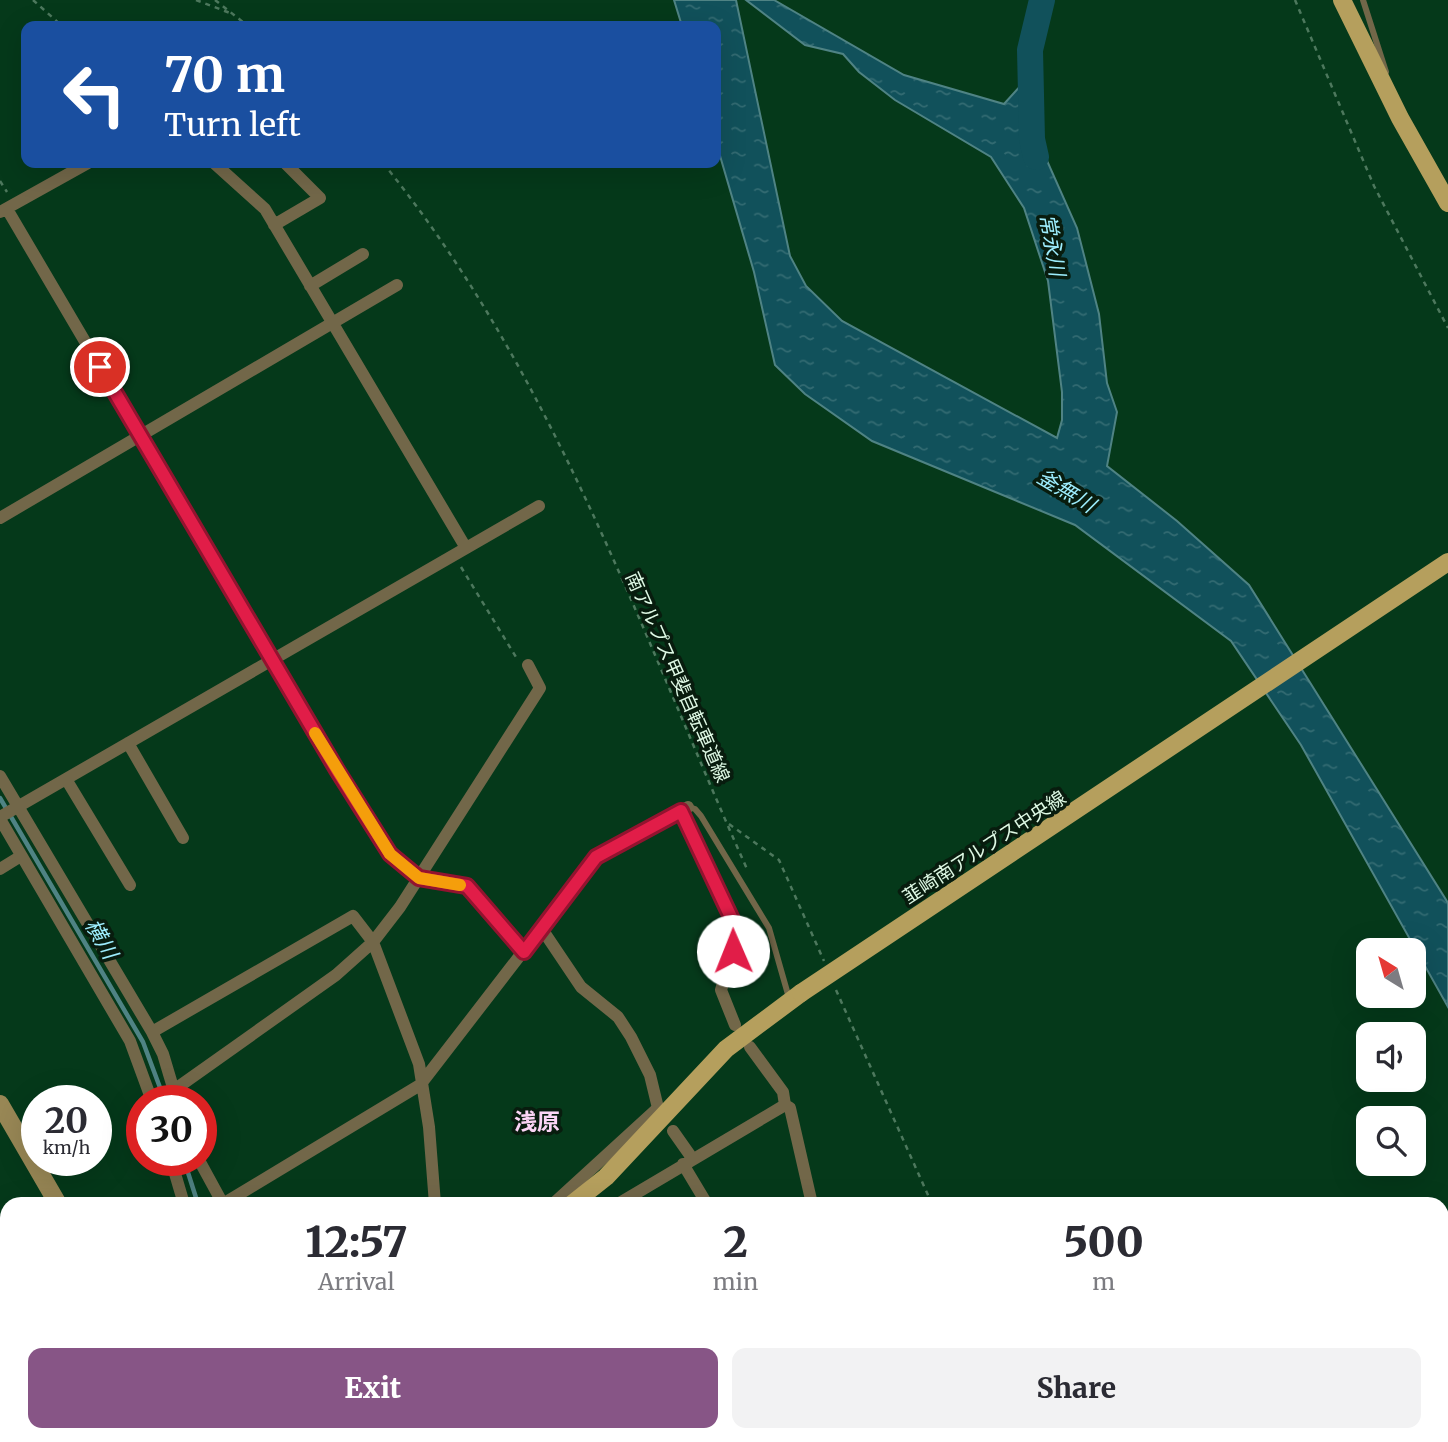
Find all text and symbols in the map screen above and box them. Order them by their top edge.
text: 70 m [164,44,285,105]
icon: left [49,49,140,140]
text: Turn left [164,105,301,145]
water label: 常永川 [1034,212,1072,280]
pin [70,337,130,397]
icon: arrive [81,348,119,386]
water label: 釜無川 [1032,463,1102,519]
street label: 南アルプス甲斐自転車道線 [621,568,735,786]
street label: 韮崎南アルプス中央線 [898,785,1070,909]
water label: 横川 [79,914,125,965]
position arrow [696,914,770,988]
north arrow [1356,938,1426,1008]
map controls [1356,938,1426,1176]
button: sound [1356,1022,1426,1092]
speed limit sign: 30 [126,1085,217,1176]
text: 20 [45,1099,88,1143]
button: search [1356,1106,1426,1176]
district label: 浅原 [514,1107,560,1136]
text: km/h [43,1136,90,1159]
text: 12:57 [305,1216,408,1268]
text: 2 [723,1216,748,1268]
text: 500 [1063,1216,1144,1268]
text: Arrival [318,1267,395,1296]
text: min [713,1267,758,1296]
text: m [1092,1267,1115,1296]
button: Exit [28,1348,718,1428]
button: Share [732,1348,1421,1428]

